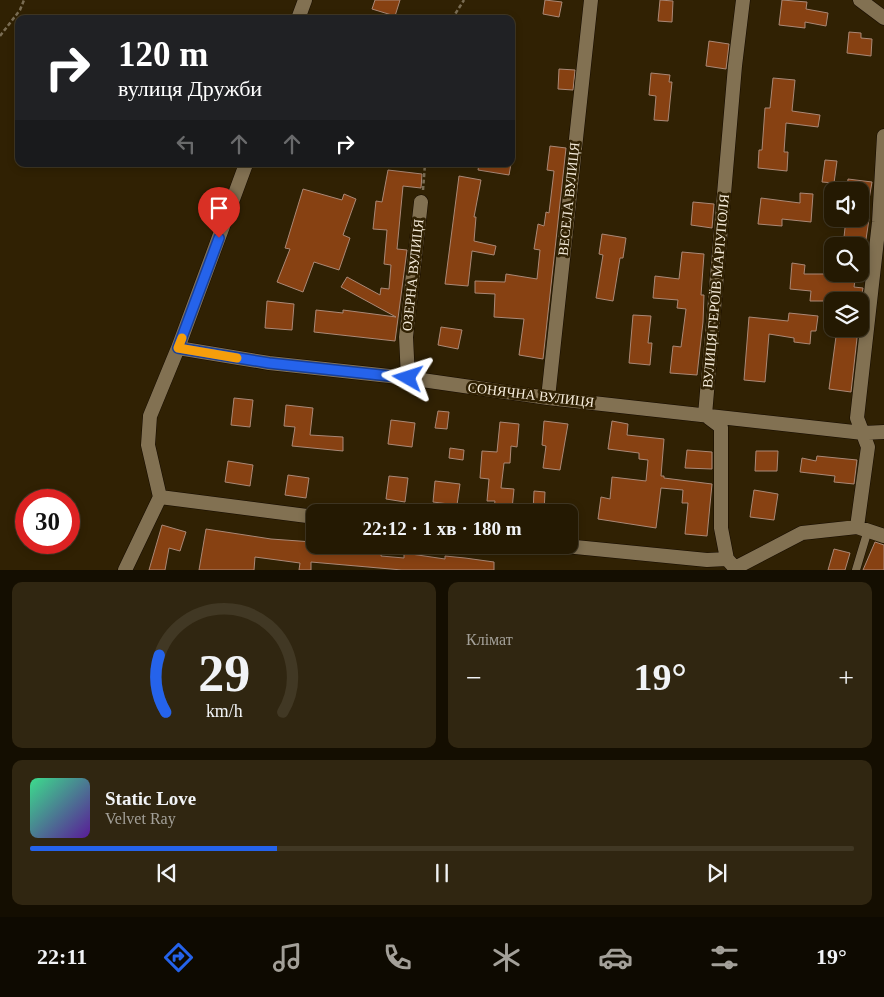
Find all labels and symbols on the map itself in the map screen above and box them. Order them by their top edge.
street label: ВЕСЕЛА ВУЛИЦЯ [556,141,582,257]
pin [198,187,240,238]
street label: ВУЛИЦЯ ГЕРОЇВ МАРІУПОЛЯ [699,193,732,389]
street label: ОЗЕРНА ВУЛИЦЯ [400,218,426,332]
position arrow [381,351,433,403]
street label: СОНЯЧНА ВУЛИЦЯ [467,380,595,410]
speed limit sign: 30 [15,489,80,554]

